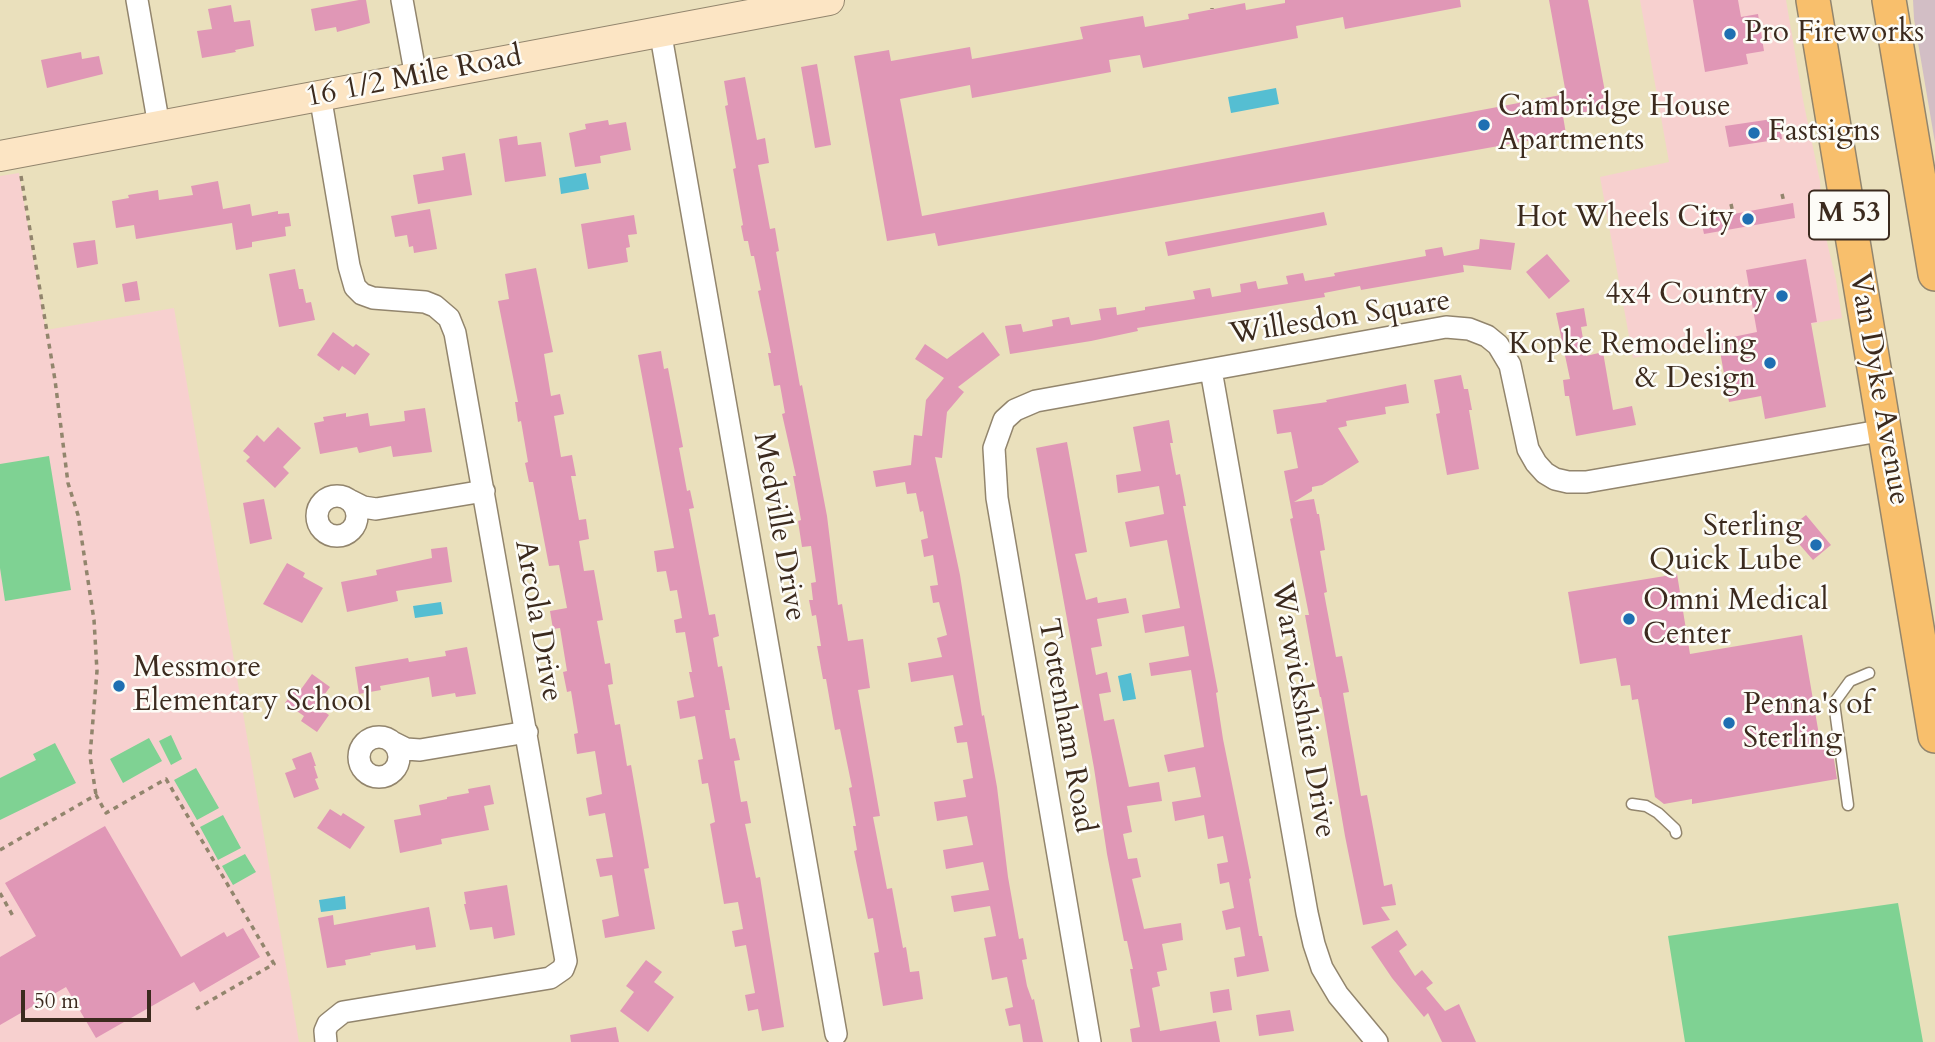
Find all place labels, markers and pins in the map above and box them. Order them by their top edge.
place label: Pro Fireworks [1744,16,1924,52]
marker: Pro Fireworks [1722,26,1738,42]
place label: Cambridge House Apartments [1498,90,1731,160]
place label: Fastsigns [1768,115,1880,151]
marker: Cambridge House Apartments [1476,117,1492,133]
marker: Fastsigns [1746,125,1762,141]
place label: Hot Wheels City [1516,201,1734,237]
marker: Hot Wheels City [1740,211,1756,227]
place label: 4x4 Country [1605,278,1768,314]
marker: 4x4 Country [1774,288,1790,304]
place label: Kopke Remodeling & Design [1508,328,1756,398]
marker: Kopke Remodeling & Design [1762,355,1778,371]
place label: Sterling Quick Lube [1649,510,1802,580]
marker: Sterling Quick Lube [1808,537,1824,553]
place label: Omni Medical Center [1643,584,1828,654]
marker: Omni Medical Center [1621,611,1637,627]
place label: Messmore Elementary School [133,651,371,722]
marker: Messmore Elementary School [111,678,127,694]
place label: Penna's of Sterling [1743,688,1872,758]
marker: Penna's of Sterling [1721,715,1737,731]

